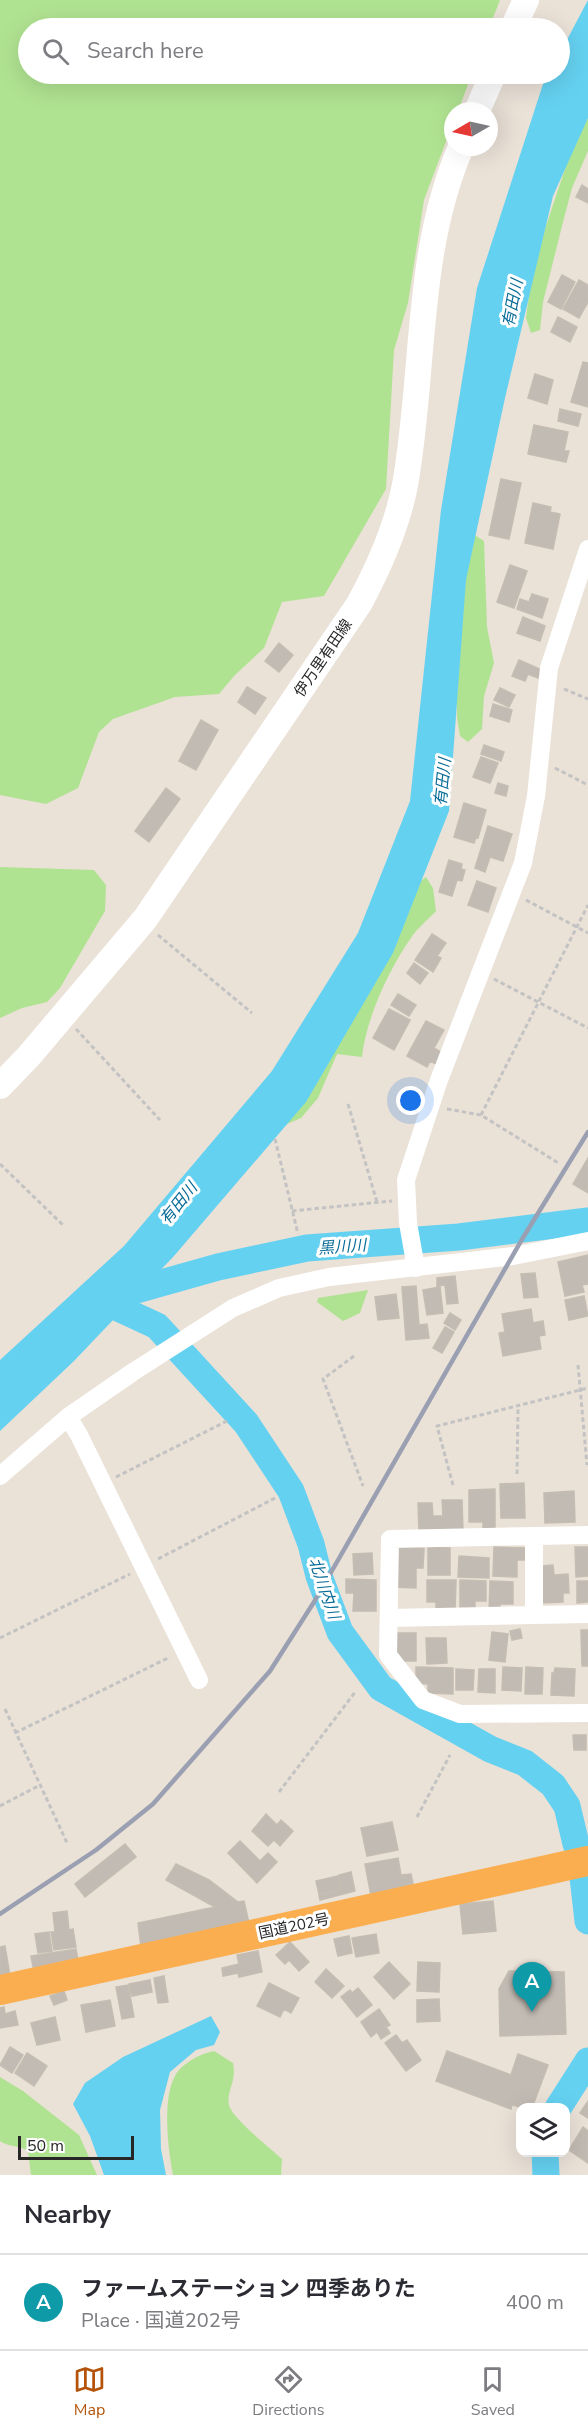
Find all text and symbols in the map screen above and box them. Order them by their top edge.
search box [18,18,570,84]
icon: search [39,35,72,68]
text: Search here [87,36,204,66]
north arrow [444,102,498,156]
water label: 有田川 [498,276,529,329]
street label: 伊万里有田線 [290,615,356,701]
water label: 有田川 [430,755,457,807]
your location [396,1086,425,1115]
water label: 有田川 [155,1177,204,1229]
water label: 黒川川 [317,1234,369,1260]
water label: 北川内川 [303,1554,346,1624]
street label: 国道202号 [257,1909,331,1943]
pin: A [512,1962,552,2012]
map controls [516,2103,570,2157]
button: layers [516,2103,570,2157]
scale bar [18,2133,134,2160]
text: 50 m [27,2135,64,2157]
text: Nearby [24,2197,111,2232]
text: ファームステーション 四季ありた [81,2274,416,2304]
text: A [36,2289,51,2316]
text: 400 m [506,2289,564,2316]
text: Place · 国道202号 [81,2307,241,2334]
tab: Map [73,2363,106,2421]
tab: Directions [252,2363,324,2421]
tab: Saved [471,2363,515,2421]

